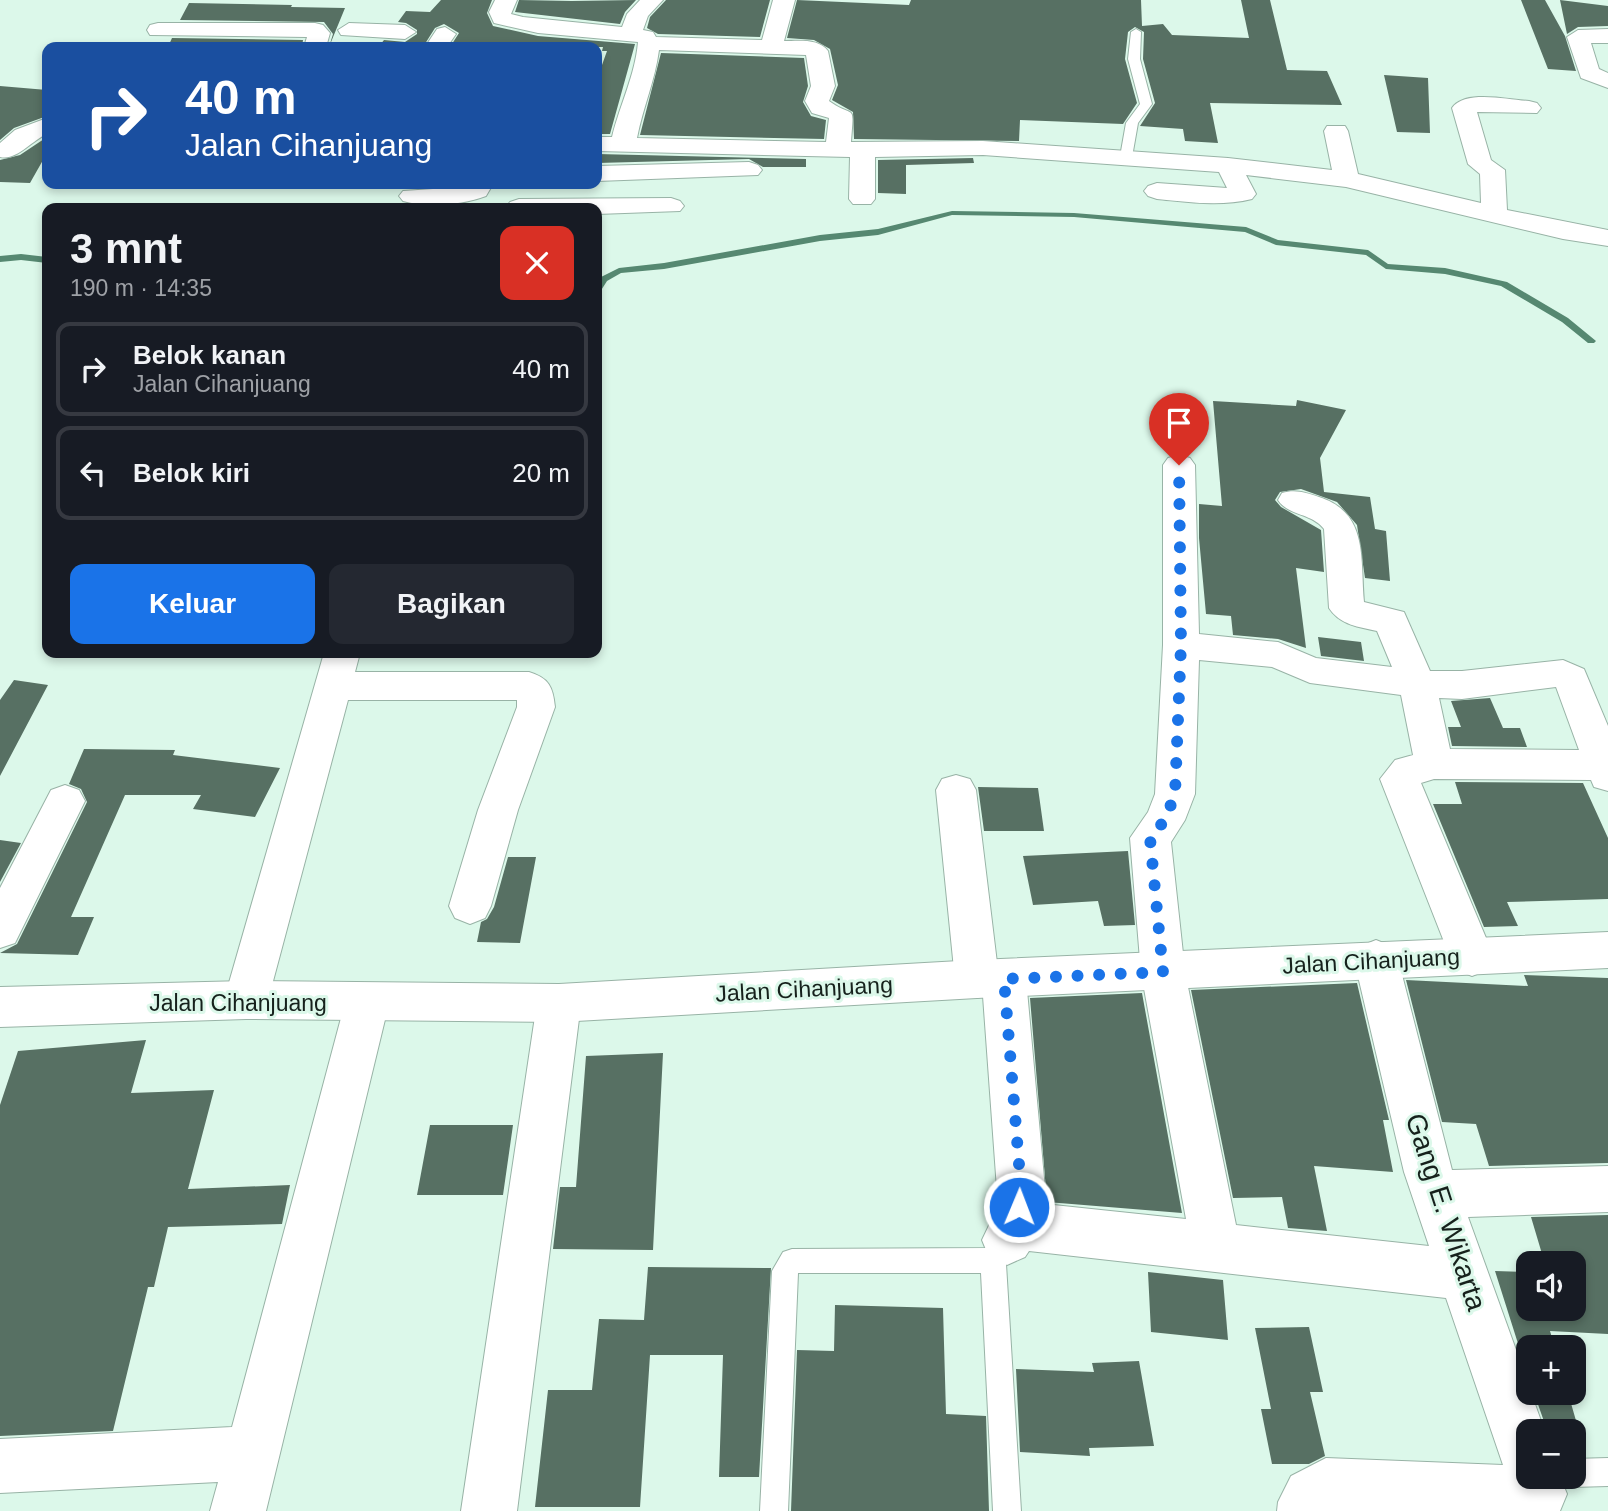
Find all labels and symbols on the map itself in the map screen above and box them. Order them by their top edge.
pin [1149,393,1209,465]
street label: Jalan Cihanjuang [1282,943,1460,979]
street label: Jalan Cihanjuang [715,971,893,1007]
street label: Jalan Cihanjuang [149,990,327,1016]
street label: Gang E. Wikarta [1400,1110,1493,1315]
position arrow [982,1170,1056,1244]

